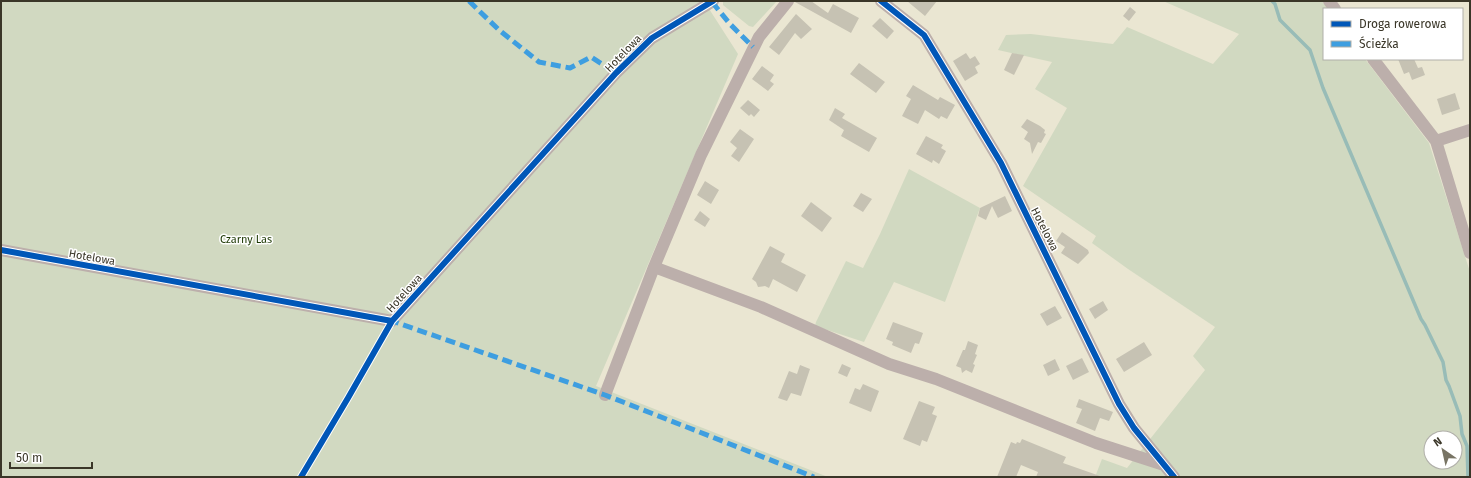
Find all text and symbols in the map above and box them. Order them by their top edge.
legend [1323,8,1463,60]
text: Droga rowerowa [1359,17,1446,31]
street label: Hotelowa [602,32,644,75]
text: Ścieżka [1359,36,1399,51]
street label: Hotelowa [1028,205,1061,253]
park label: Czarny Las [220,233,272,246]
street label: Hotelowa [68,247,116,268]
street label: Hotelowa [384,272,425,315]
north arrow [1423,430,1463,470]
text: N [1431,435,1444,450]
scale bar [10,444,92,470]
text: 50 m [16,451,42,465]

